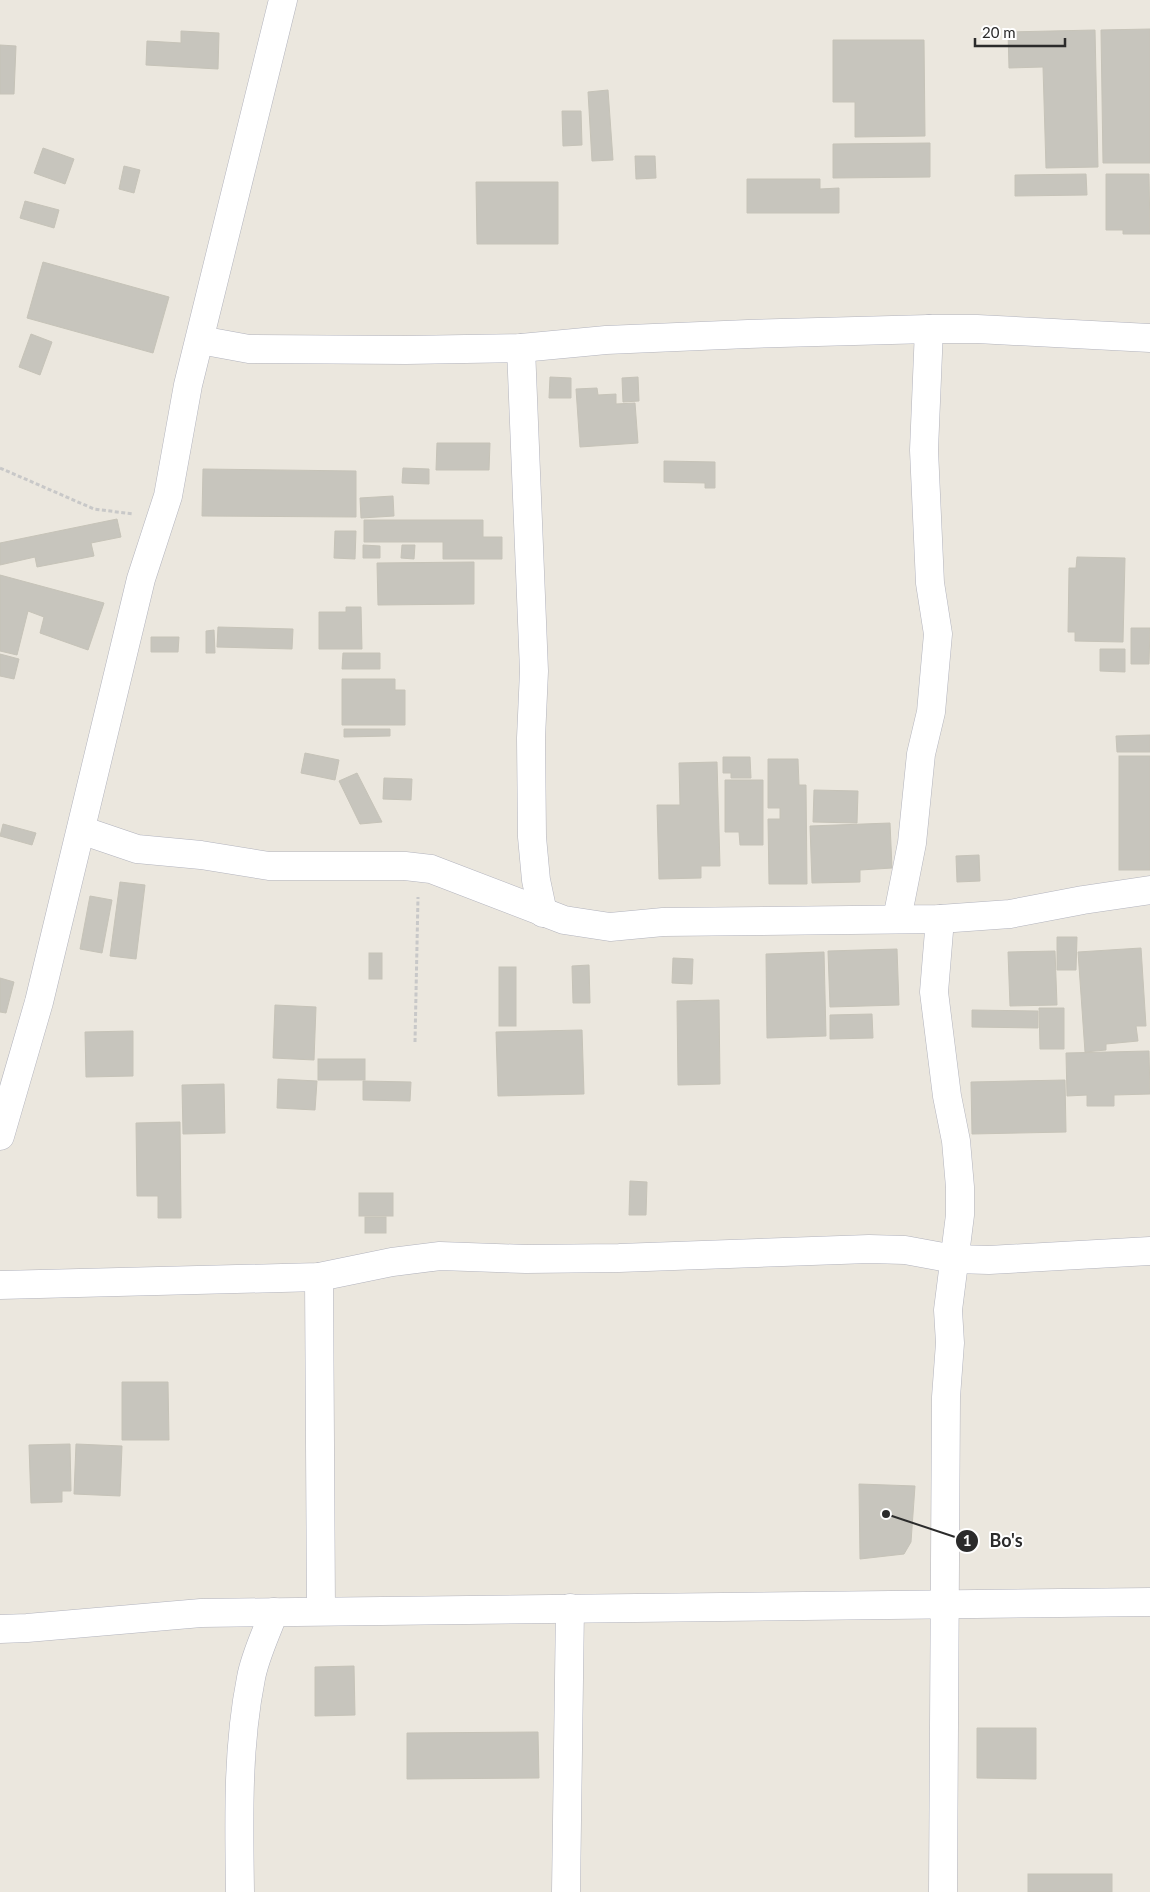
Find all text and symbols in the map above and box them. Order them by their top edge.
scale bar [975,15,1065,47]
text: 20 m [982,23,1016,41]
callout: Bo's [954,1524,1033,1557]
text: Bo's [989,1529,1023,1551]
text: 1 [963,1531,971,1549]

